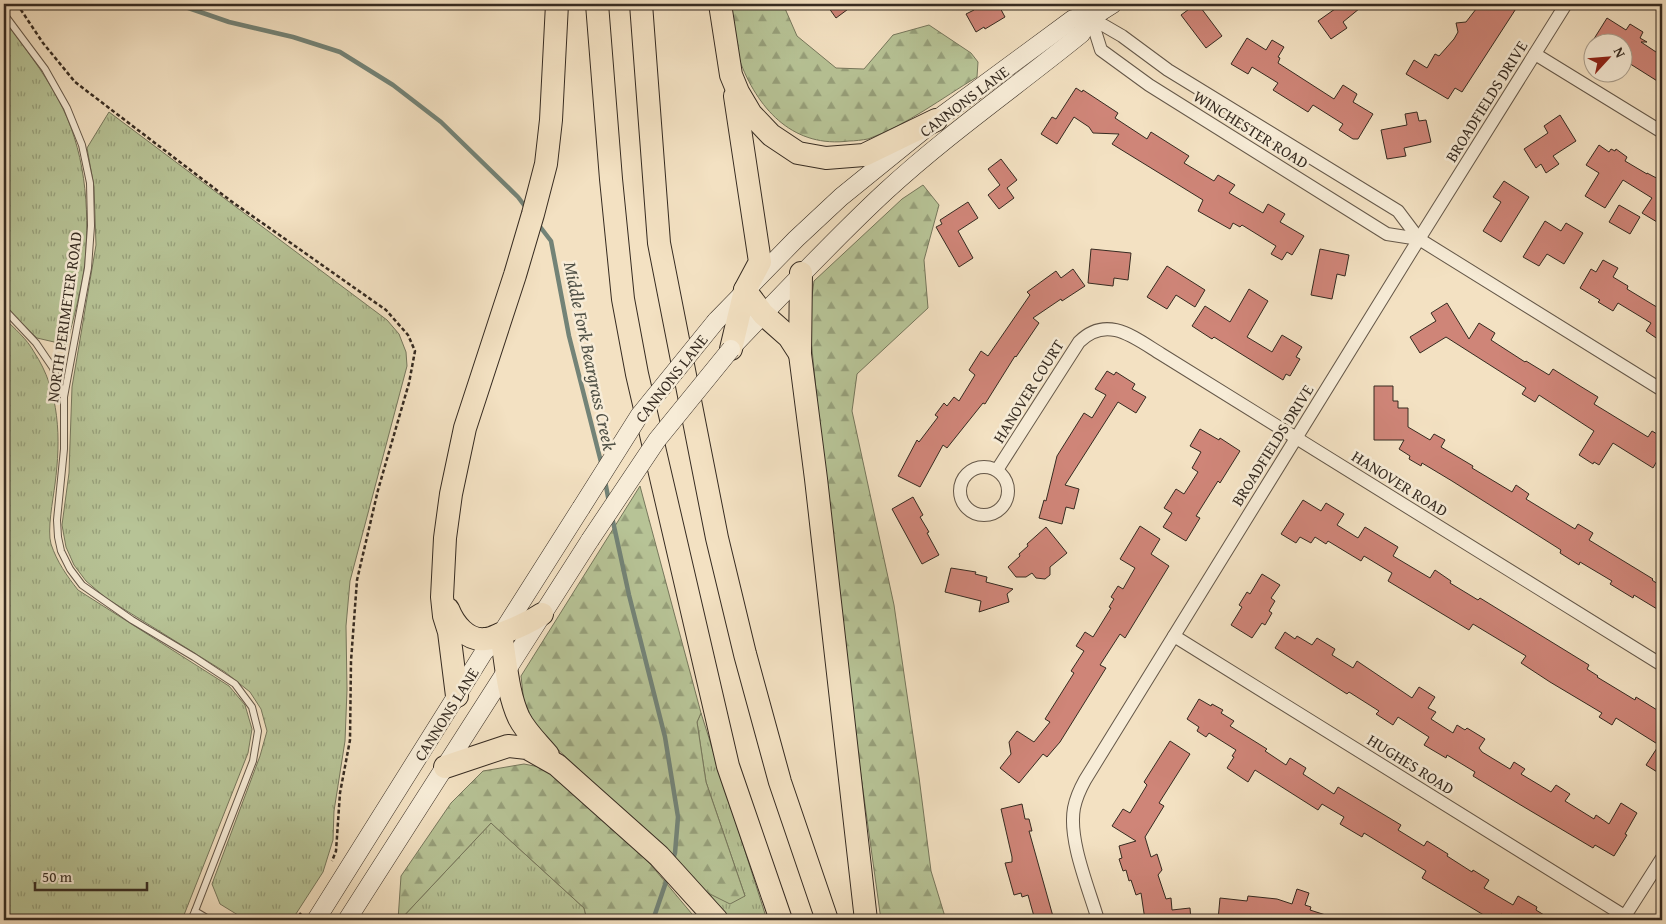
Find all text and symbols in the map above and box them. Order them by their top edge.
north arrow [1584,32,1634,82]
street label: BROADFIELDS DRIVE [1439,36,1533,166]
text: N [1609,44,1631,61]
street label: CANNONS LANE [914,59,1014,143]
street label: WINCHESTER ROAD [1189,84,1314,174]
street label: NORTH PERIMETER ROAD [40,230,88,404]
water label: Middle Fork Beargrass Creek [557,259,623,454]
street label: CANNONS LANE [629,329,713,427]
street label: HANOVER COURT [987,335,1069,447]
street label: BROADFIELDS DRIVE [1225,380,1319,510]
street label: HANOVER ROAD [1347,444,1453,522]
street label: CANNONS LANE [408,663,484,765]
street label: HUGHES ROAD [1363,728,1459,800]
scale bar [35,859,148,891]
text: 50 m [42,866,73,887]

